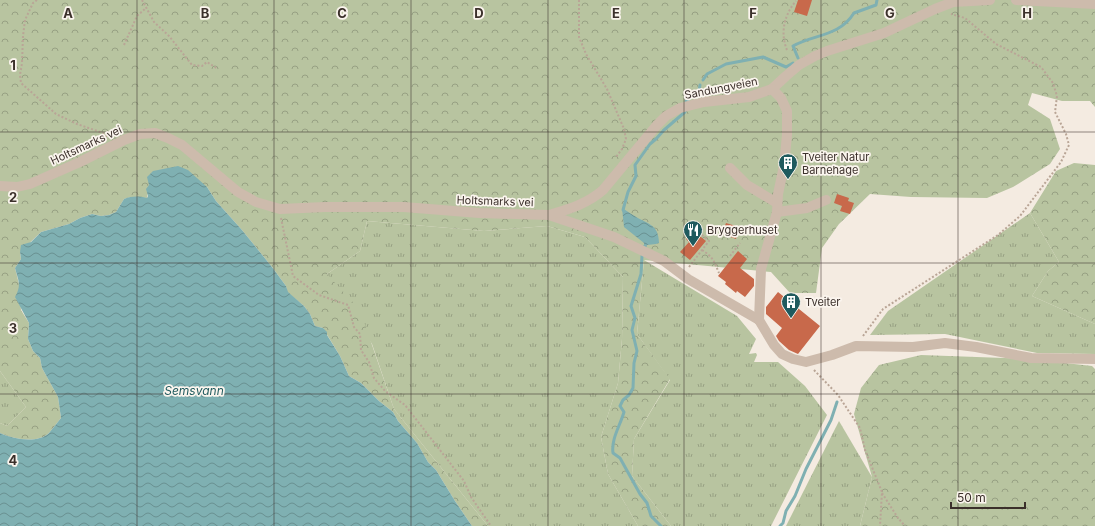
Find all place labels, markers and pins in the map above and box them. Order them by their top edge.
place label: Tveiter Natur Barnehage [802,150,869,177]
building icon: Tveiter Natur Barnehage [777,152,799,180]
restaurant icon: Bryggerhuset [682,219,704,247]
place label: Bryggerhuset [707,223,778,237]
building icon: Tveiter [780,291,802,319]
place label: Tveiter [805,295,841,309]

